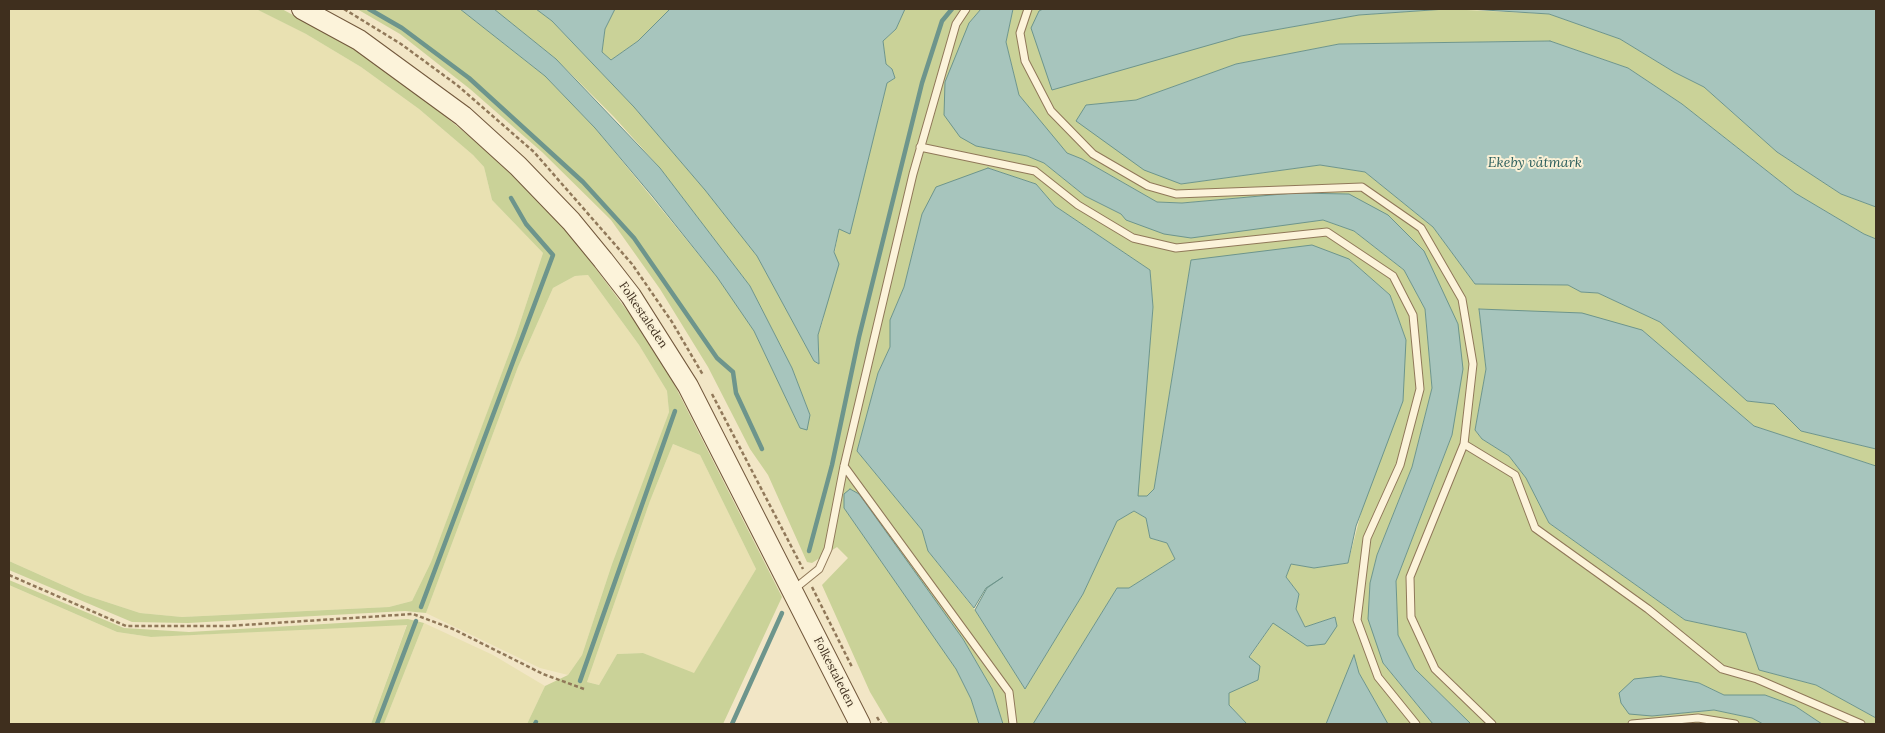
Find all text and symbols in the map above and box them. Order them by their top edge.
water label: Ekeby våtmark [1488,155,1582,171]
street label: Folkestaleden [616,279,670,351]
street label: Folkestaleden [810,635,858,709]

